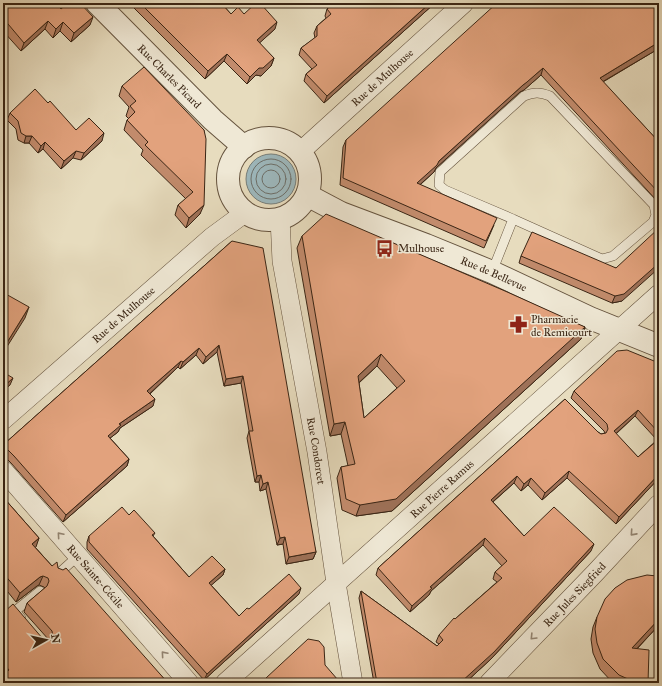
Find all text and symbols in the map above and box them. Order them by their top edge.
street label: Rue Charles Picard [135,41,204,111]
street label: Rue de Mulhouse [348,46,416,109]
bus stop icon: Mulhouse [375,238,395,258]
place label: Mulhouse [398,242,445,255]
street label: Rue de Bellevue [459,253,529,294]
street label: Rue de Mulhouse [89,283,158,346]
place label: Pharmacie de Remicourt [531,313,592,339]
pharmacy icon: Pharmacie de Remicourt [508,315,528,335]
street label: Rue Condorcet [304,416,328,485]
street label: Rue Pierre Ramus [407,457,476,521]
one-way arrow [630,528,638,536]
one-way arrow [57,532,64,539]
street label: Rue Sainte-Cécile [64,542,127,611]
street label: Rue Jules Siegfried [540,559,609,629]
north arrow [26,620,66,660]
one-way arrow [531,632,538,640]
text: N [48,633,63,645]
one-way arrow [161,651,168,658]

